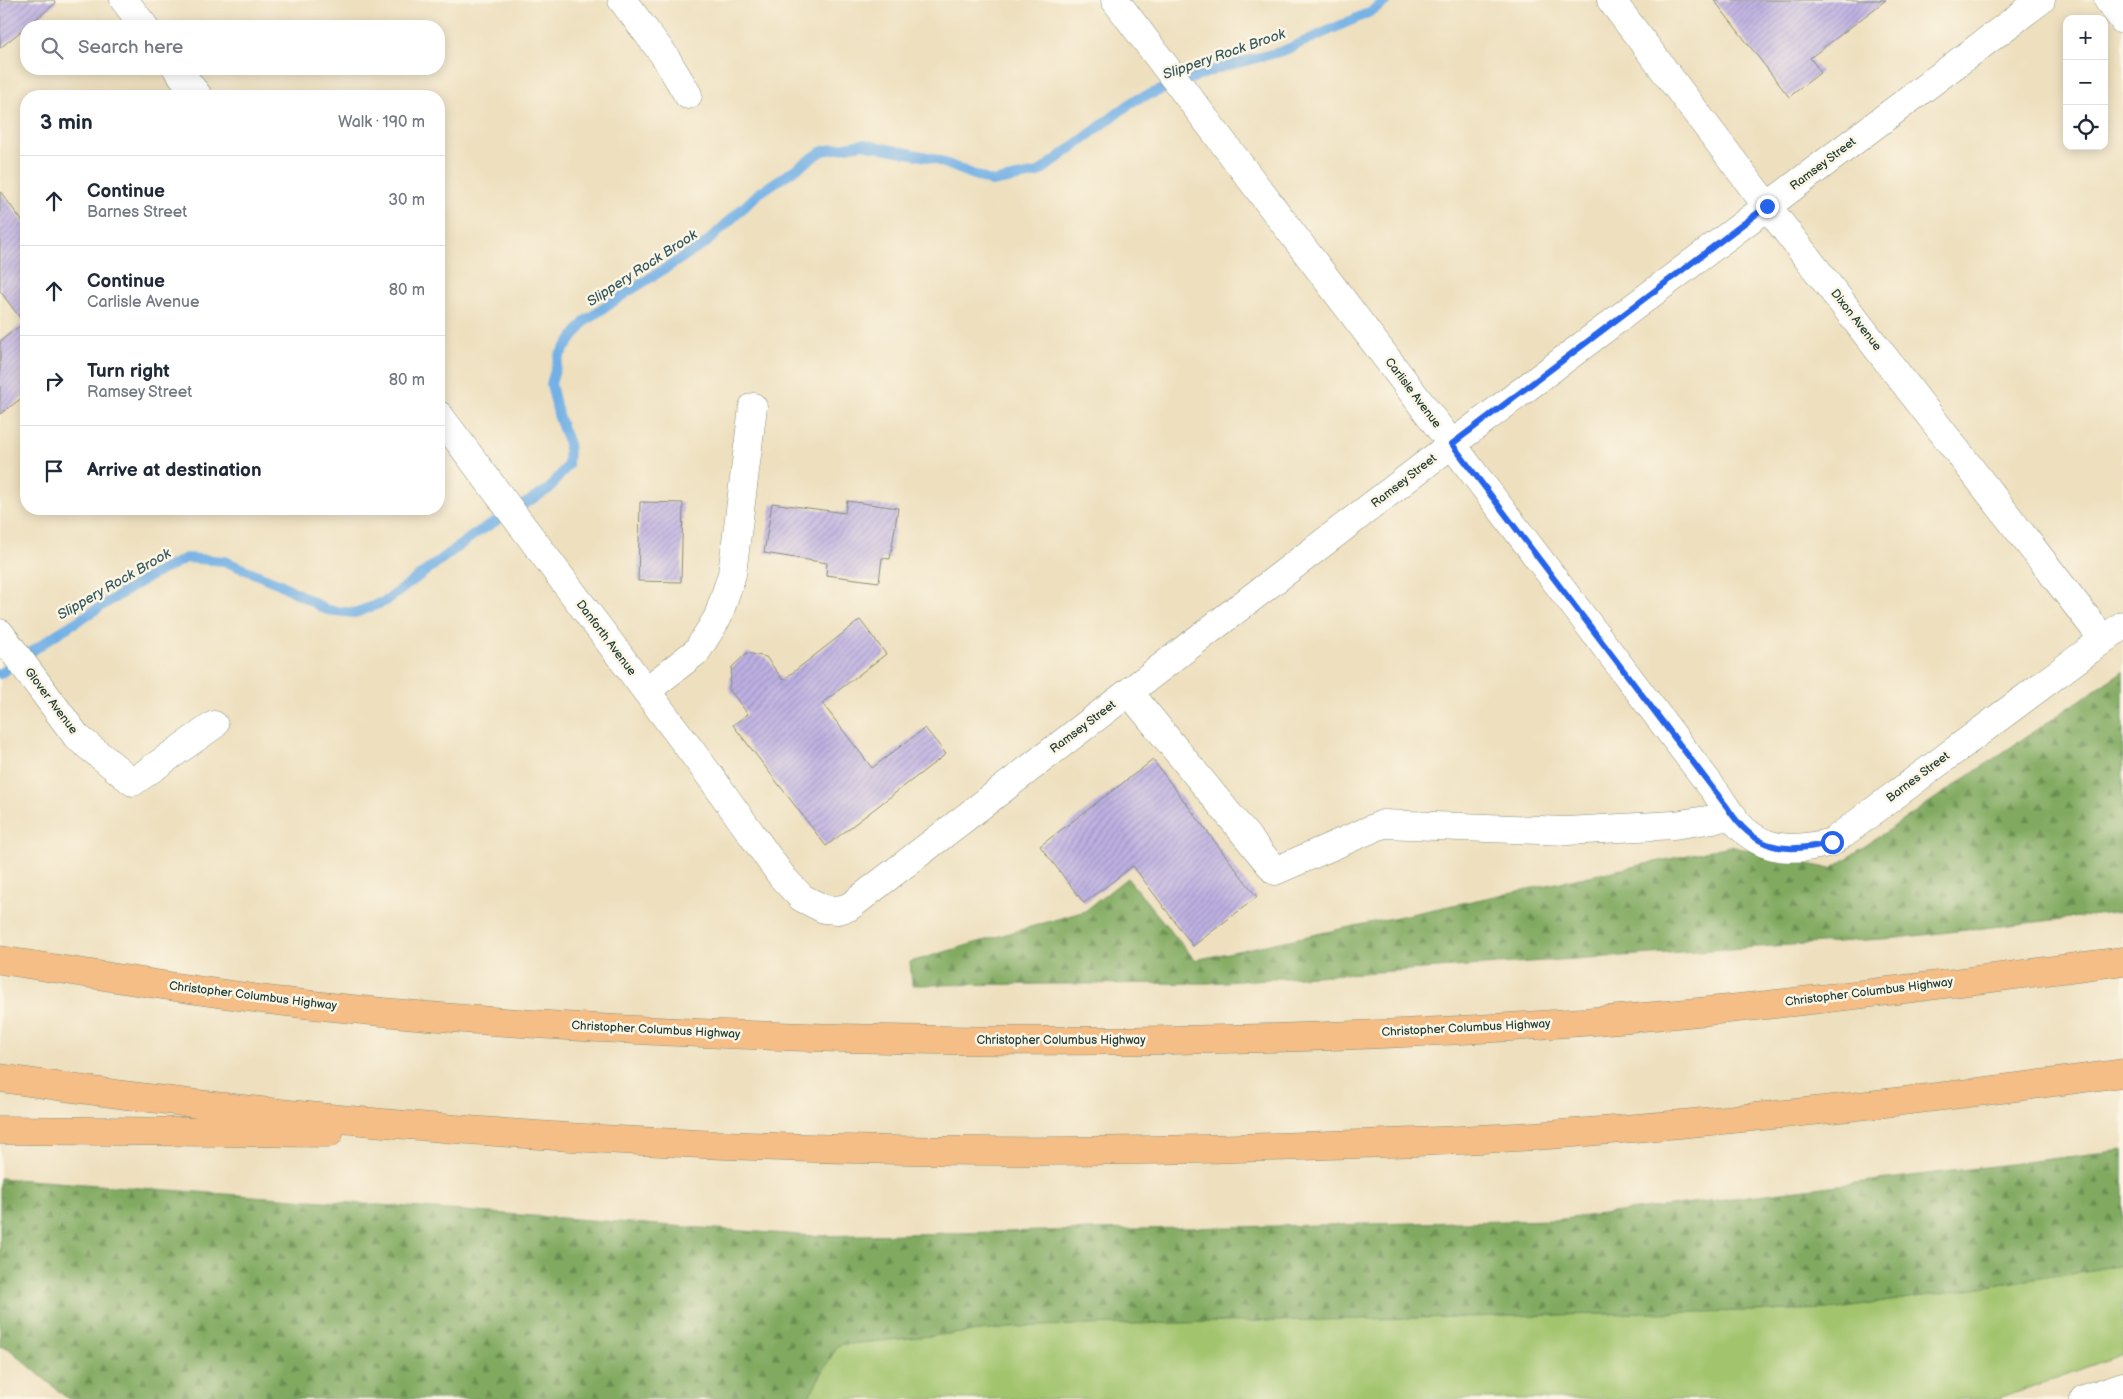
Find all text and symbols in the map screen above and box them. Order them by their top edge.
map controls [2063,15,2108,150]
button: + [2063,15,2108,60]
search box [20,20,445,75]
water label: Slippery Rock Brook [1161,25,1289,83]
icon: search [38,34,66,62]
text: Search here [78,36,183,59]
button: − [2063,60,2108,105]
button: locate [2063,105,2108,150]
text: 3 min [40,110,93,135]
text: Walk · 190 m [338,113,425,132]
street label: Ramsey Street [1787,134,1859,194]
text: Continue [87,180,165,203]
icon: ahead [40,187,68,215]
text: 30 m [388,191,425,210]
route end [1756,195,1779,218]
text: Barnes Street [87,203,187,222]
water label: Slippery Rock Brook [584,225,701,310]
text: Continue [87,270,165,293]
icon: ahead [40,277,68,305]
text: 80 m [389,281,425,300]
street label: Dixon Avenue [1827,286,1885,354]
text: Carlisle Avenue [87,293,199,312]
street label: Carlisle Avenue [1382,355,1444,431]
text: Turn right [87,360,170,383]
icon: right [40,367,68,395]
text: 80 m [389,371,425,390]
text: Ramsey Street [87,383,192,402]
street label: Ramsey Street [1368,451,1440,511]
icon: arrive [40,457,68,485]
text: Arrive at destination [87,459,262,482]
water label: Slippery Rock Brook [54,544,175,623]
street label: Danforth Avenue [573,597,639,679]
street label: Glover Avenue [21,665,81,737]
street label: Ramsey Street [1047,697,1119,757]
street label: Barnes Street [1883,748,1953,806]
route start [1821,831,1844,854]
street label: Christopher Columbus Highway [1784,974,1954,1010]
street label: Christopher Columbus Highway [168,978,338,1014]
street label: Christopher Columbus Highway [1381,1016,1551,1040]
street label: Christopher Columbus Highway [571,1018,741,1042]
street label: Christopher Columbus Highway [976,1033,1146,1048]

